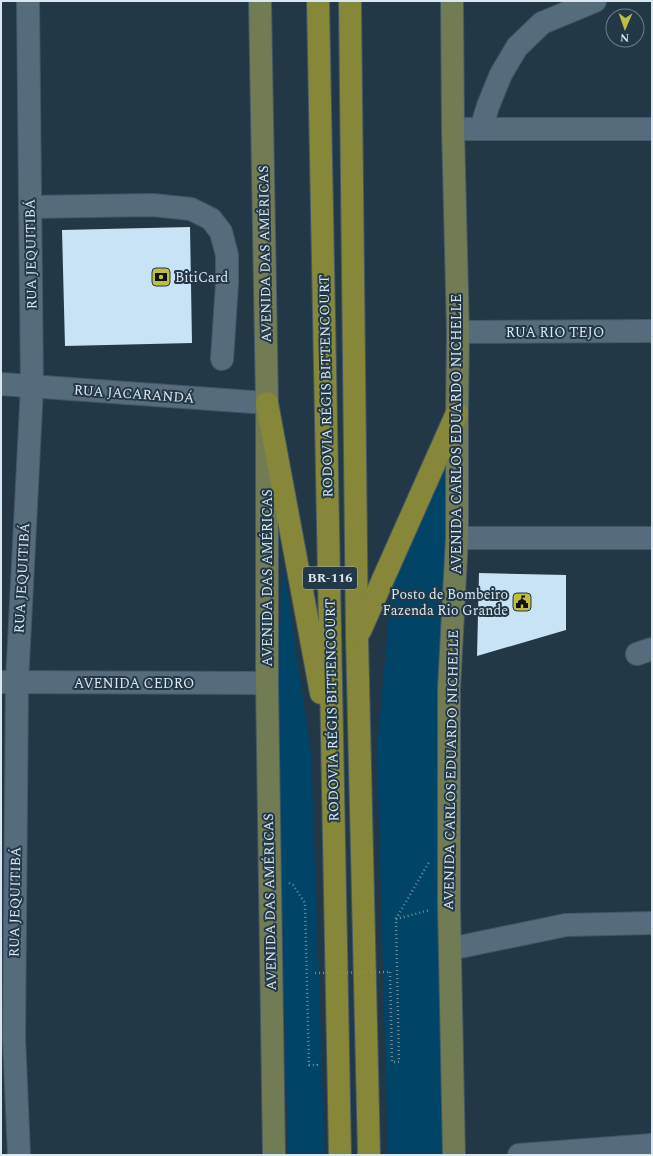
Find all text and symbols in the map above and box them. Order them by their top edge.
north arrow [605,8,645,48]
text: N [620,29,629,46]
street label: AVENIDA DAS AMÉRICAS [253,165,277,343]
street label: RUA JEQUITIBÁ [20,198,42,309]
bank icon: BitiCard [150,266,172,288]
place label: BitiCard [175,267,228,288]
street label: RODOVIA RÉGIS BITTENCOURT [314,274,338,498]
street label: AVENIDA CARLOS EDUARDO NICHELLE [446,294,467,574]
street label: RUA RIO TEJO [506,322,604,343]
street label: RUA JACARANDÁ [73,379,195,409]
street label: AVENIDA DAS AMÉRICAS [257,489,278,667]
street label: RUA JEQUITIBÁ [9,522,35,634]
road number: BR-116 [303,567,357,589]
place label: Posto de Bombeiro Fazenda Rio Grande [383,584,508,621]
public building icon: Posto de Bombeiro Fazenda Rio Grande [511,591,533,613]
street label: RODOVIA RÉGIS BITTENCOURT [320,598,344,822]
street label: AVENIDA CARLOS EDUARDO NICHELLE [438,630,464,910]
street label: AVENIDA CEDRO [74,673,194,694]
street label: AVENIDA DAS AMÉRICAS [258,813,282,991]
street label: RUA JEQUITIBÁ [4,846,26,957]

